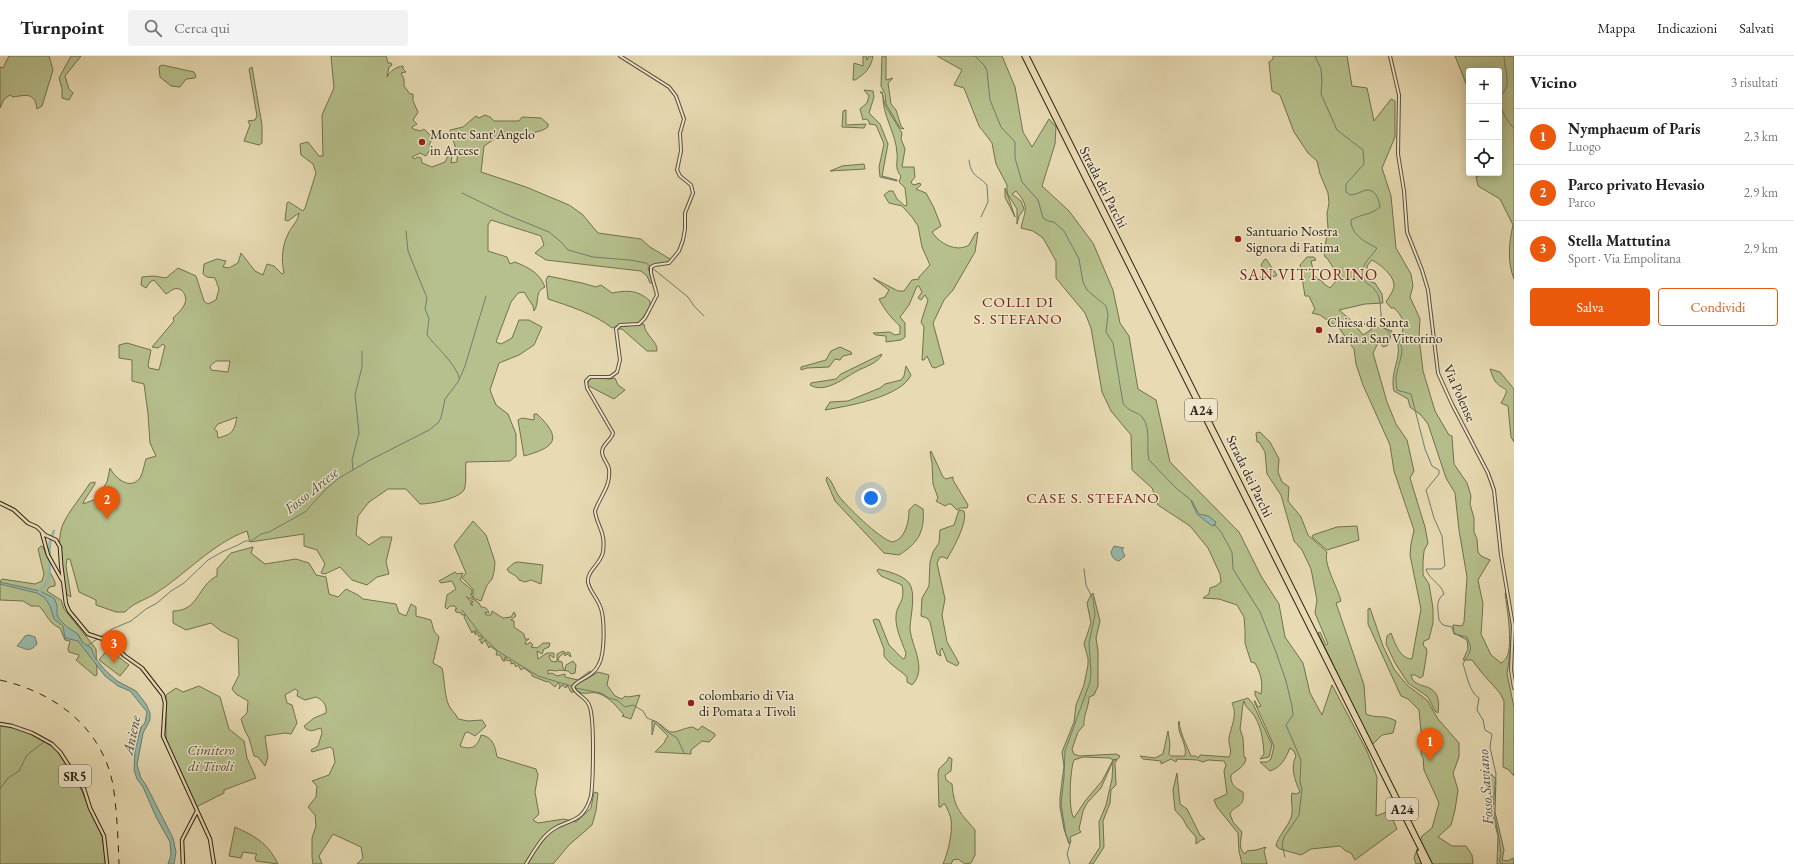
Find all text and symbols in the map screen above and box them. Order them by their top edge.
search box [128,10,408,46]
text: Turnpoint [20,15,104,40]
icon: search [142,17,164,39]
text: Cerca qui [174,18,230,37]
text: Mappa [1598,19,1635,37]
text: Indicazioni [1657,19,1717,37]
text: Salvati [1739,19,1774,37]
map controls [1466,68,1502,176]
button: + [1466,68,1502,104]
text: Vicino [1530,71,1577,93]
text: 3 risultati [1731,74,1778,91]
button: − [1466,104,1502,140]
text: Nymphaeum of Paris [1568,119,1700,138]
place label: Monte Sant'Angelo in Arcese [430,125,535,159]
text: 1 [1540,128,1546,145]
text: 2.3 km [1744,128,1778,145]
marker: Monte Sant'Angelo in Arcese [417,137,427,147]
text: Luogo [1568,138,1601,155]
button: locate [1466,140,1502,176]
street label: Strada dei Parchi [1076,143,1132,231]
text: Parco privato Hevasio [1568,175,1705,194]
text: 2 [1540,184,1546,201]
text: 2.9 km [1744,184,1778,201]
text: Parco [1568,194,1596,211]
place label: Santuario Nostra Signora di Fatima [1246,222,1340,256]
text: Stella Mattutina [1568,231,1671,250]
marker: Santuario Nostra Signora di Fatima [1233,234,1243,244]
text: 3 [1540,240,1546,257]
text: 2.9 km [1744,240,1778,257]
text: Sport · Via Empolitana [1568,250,1681,267]
district label: SAN VITTORINO [1240,264,1378,285]
button: Salva [1530,288,1650,326]
button: Condividi [1658,288,1778,326]
district label: COLLI DI S. STEFANO [973,292,1063,328]
place label: Chiesa di Santa Maria a San Vittorino [1327,313,1443,347]
marker: Chiesa di Santa Maria a San Vittorino [1314,325,1324,335]
street label: Via Polense [1439,362,1481,425]
road number: A24 [1185,399,1217,421]
street label: Strada dei Parchi [1222,432,1278,520]
water label: Fosso Arcese [279,462,343,518]
pin: 2 [94,486,120,519]
your location [861,488,881,508]
district label: CASE S. STEFANO [1026,488,1160,507]
pin: 3 [101,630,127,663]
place label: colombario di Via di Pomata a Tivoli [699,686,797,720]
marker: colombario di Via di Pomata a Tivoli [686,698,696,708]
water label: Aniene [117,713,145,757]
pin: 1 [1417,728,1443,761]
park label: Cimitero di Tivoli [187,741,235,775]
water label: Fosso Saviano [1473,748,1497,827]
road number: SR5 [59,765,91,787]
road number: A24 [1386,798,1418,820]

